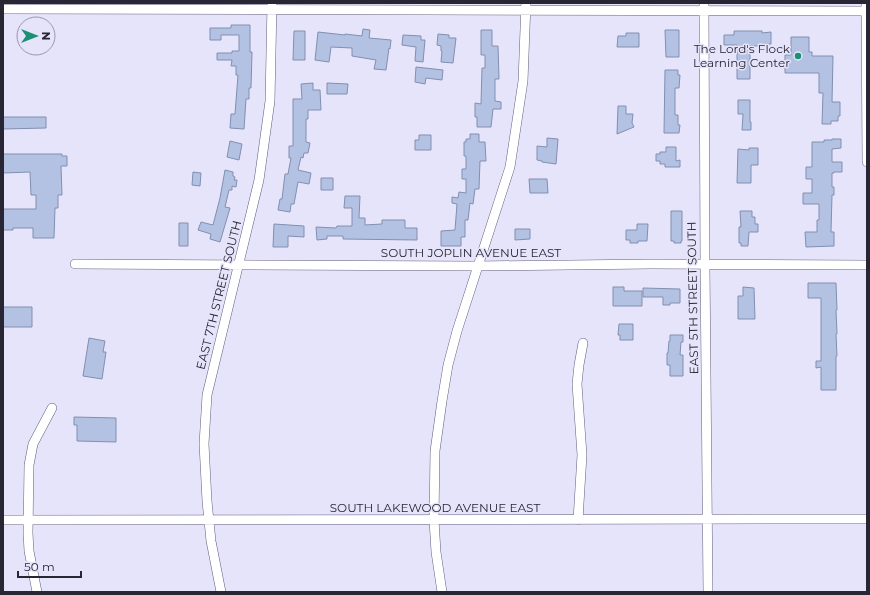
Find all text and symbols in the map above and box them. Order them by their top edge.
north arrow [16,16,56,56]
text: N [39,32,53,40]
place label: The Lord's Flock Learning Center [693,41,791,70]
marker: The Lord's Flock Learning Center [793,51,803,61]
street label: EAST 7TH STREET SOUTH [193,219,244,371]
street label: EAST 5TH STREET SOUTH [684,222,701,374]
street label: SOUTH JOPLIN AVENUE EAST [381,245,561,260]
street label: SOUTH LAKEWOOD AVENUE EAST [330,500,540,515]
scale bar [18,553,81,579]
text: 50 m [24,559,55,574]

